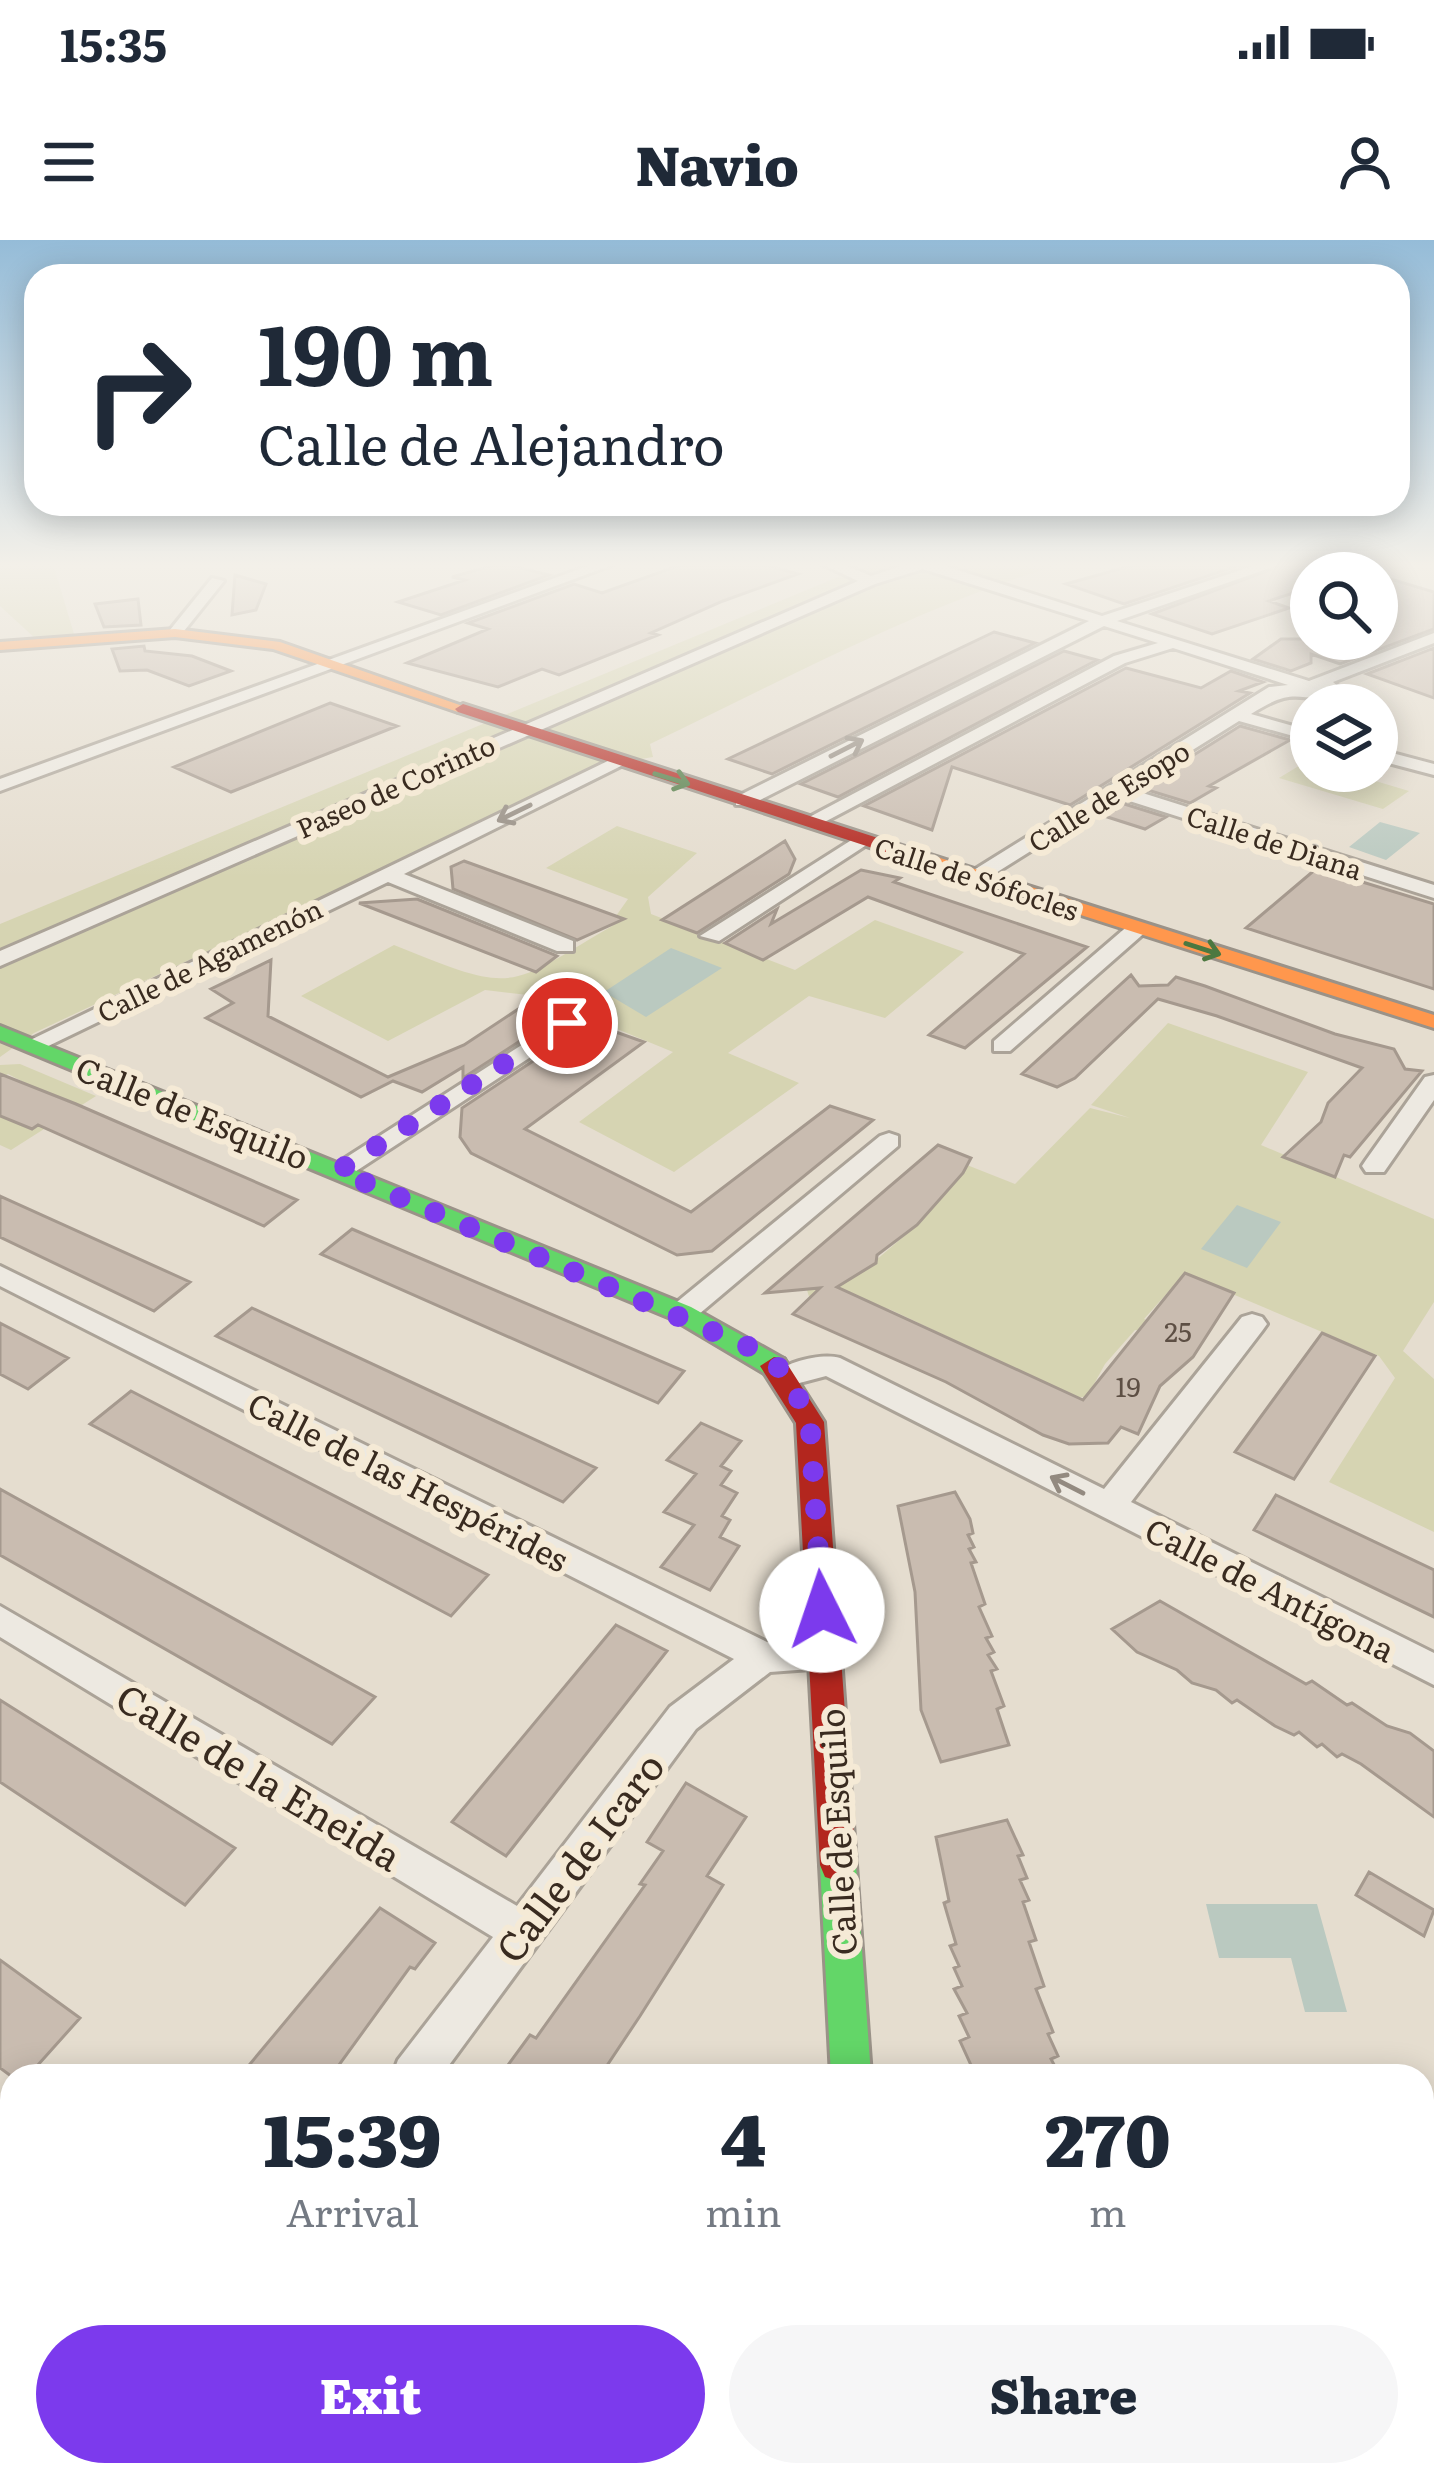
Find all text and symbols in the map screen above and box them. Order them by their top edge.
text: 15:35 [60,9,167,76]
text: Navio [635,122,799,203]
icon: menu [36,129,102,195]
icon: person [1332,129,1398,195]
text: 190 m [258,287,493,412]
icon: right [60,312,216,468]
text: Calle de Alejandro [258,401,725,482]
map controls [1290,552,1398,792]
button: search [1290,552,1398,660]
button: layers [1290,684,1398,792]
street label: Paseo de Corinto [289,723,501,847]
street label: Calle de Esopo [1020,729,1196,861]
one-way arrow [829,735,864,758]
one-way arrow [652,769,690,791]
street label: Calle de Diana [1182,794,1368,888]
one-way arrow [497,803,533,825]
street label: Calle de Sófocles [870,825,1084,929]
street label: Calle de Agamenón [90,887,328,1031]
one-way arrow [1183,940,1221,962]
pin [516,972,618,1074]
icon: arrive [534,990,600,1056]
street label: Calle de Esquilo [69,1042,317,1180]
house number: 25 [1164,1310,1192,1350]
house number: 19 [1115,1365,1141,1405]
street label: Calle de las Hespérides [240,1378,578,1582]
one-way arrow [1049,1473,1085,1496]
street label: Calle de Antígona [1137,1504,1405,1672]
position arrow [759,1547,885,1673]
street label: Calle de la Eneida [106,1667,414,1883]
street label: Calle de Esquilo [805,1707,867,1957]
street label: Calle de Icaro [480,1739,676,1973]
text: 15:39 [263,2082,442,2189]
text: 4 [720,2082,766,2189]
text: 270 [1045,2082,1171,2189]
text: Arrival [286,2181,419,2239]
text: min [705,2181,782,2239]
text: m [1089,2181,1127,2239]
button: Exit [36,2325,705,2463]
button: Share [729,2325,1398,2463]

